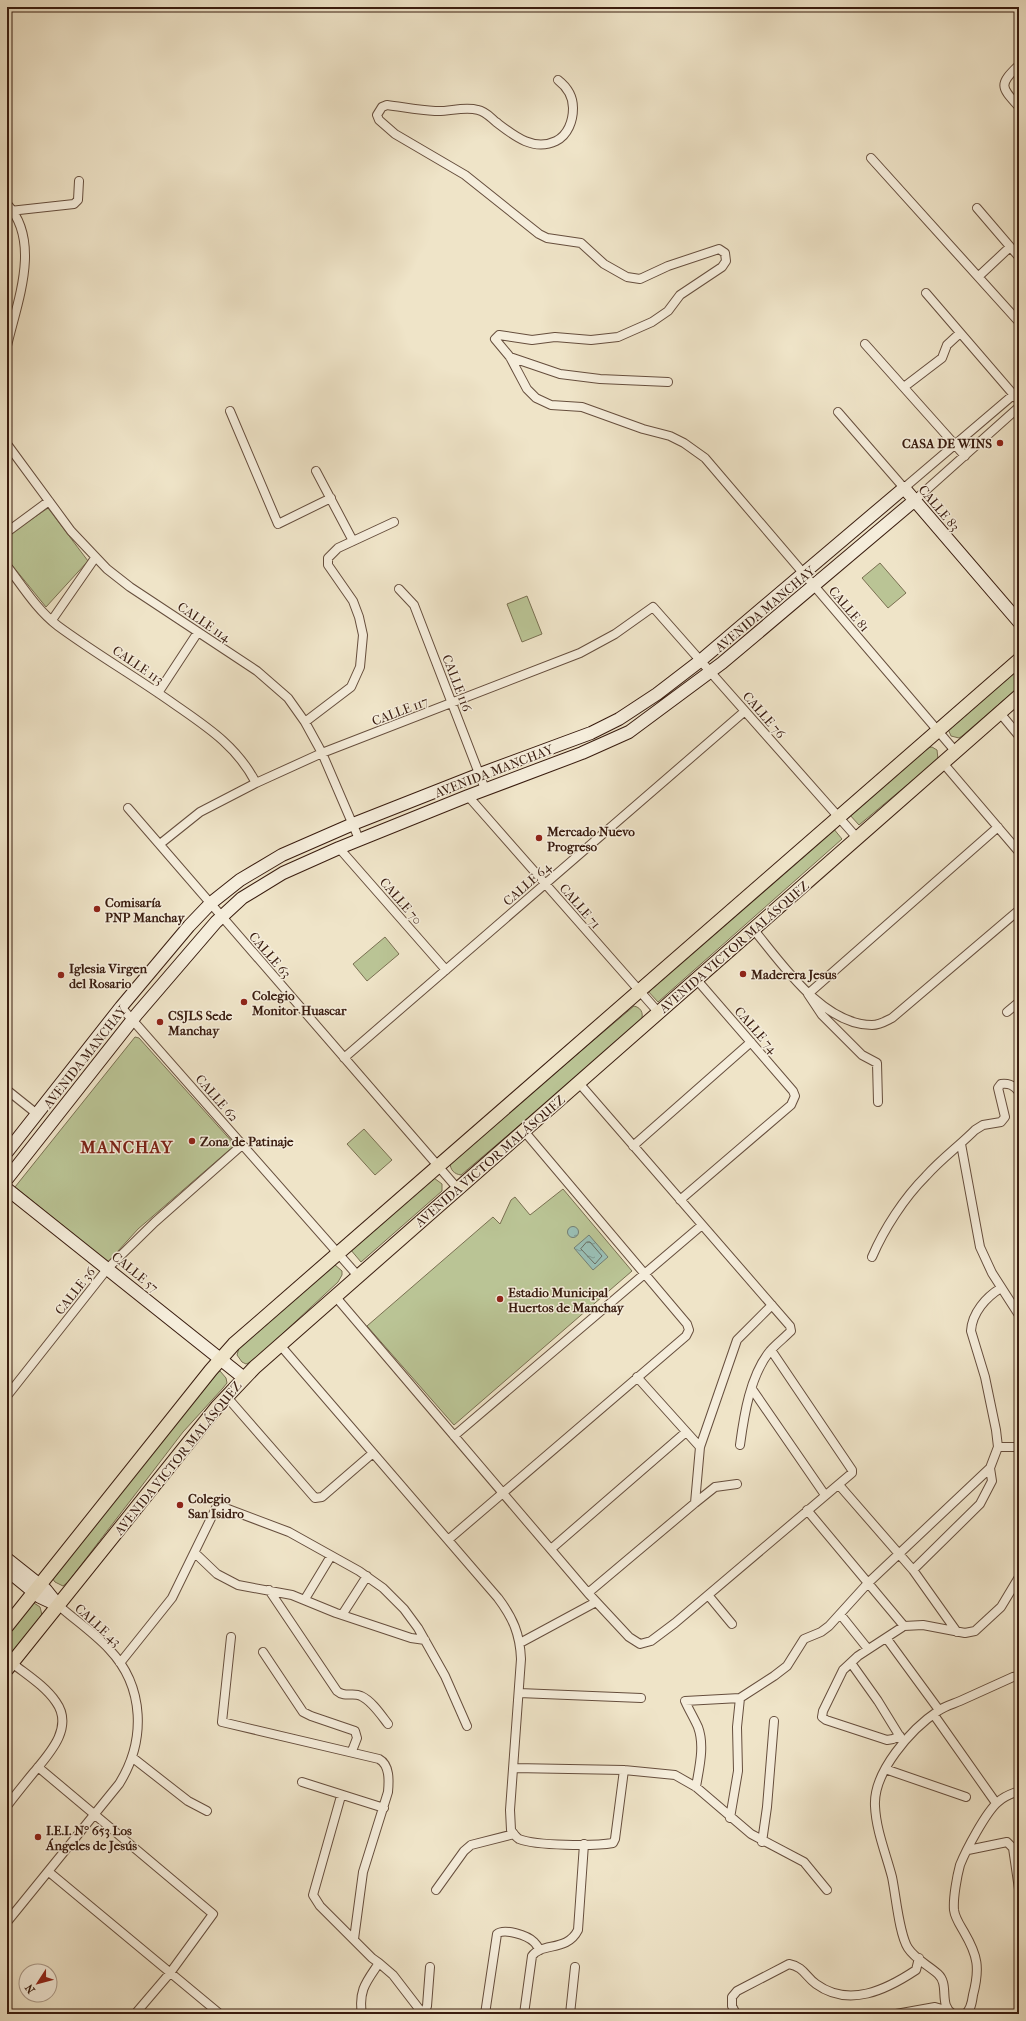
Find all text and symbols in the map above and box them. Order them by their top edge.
place label: CASA DE WINS [902,436,992,451]
marker: CASA DE WINS [995,438,1005,448]
street label: CALLE 83 [915,482,963,534]
street label: AVENIDA MANCHAY [711,562,819,656]
street label: CALLE 81 [826,583,872,635]
street label: CALLE 114 [175,599,234,645]
street label: CALLE 113 [110,643,166,687]
street label: CALLE 116 [439,652,475,714]
street label: CALLE 76 [740,689,789,742]
street label: CALLE 117 [370,693,430,729]
street label: AVENIDA MANCHAY [432,741,556,801]
place label: Mercado Nuevo Progreso [546,824,635,855]
marker: Mercado Nuevo Progreso [534,833,544,843]
street label: CALLE 64 [500,859,554,909]
street label: CALLE 70 [377,875,425,927]
street label: AVENIDA VICTOR MALÁSQUEZ [655,878,812,1017]
street label: CALLE 71 [556,881,604,931]
place label: Comisaría PNP Manchay [105,895,185,926]
marker: Comisaría PNP Manchay [92,904,102,914]
street label: CALLE 63 [246,929,294,981]
place label: Iglesia Virgen del Rosario [69,961,147,991]
place label: Maderera Jesus [750,967,837,983]
marker: Maderera Jesus [738,969,748,979]
marker: Iglesia Virgen del Rosario [56,970,66,980]
place label: Colegio Monitor Huascar [251,988,347,1018]
marker: Colegio Monitor Huascar [239,997,249,1007]
street label: AVENIDA MANCHAY [40,1002,130,1112]
street label: CALLE 74 [732,1004,781,1057]
place label: CSJLS Sede Manchay [167,1008,233,1039]
marker: CSJLS Sede Manchay [155,1017,165,1027]
street label: CALLE 62 [193,1071,242,1125]
street label: AVENIDA VICTOR MALÁSQUEZ [411,1092,568,1231]
place label: Zona de Patinaje [200,1134,294,1149]
marker: Zona de Patinaje [187,1136,197,1146]
district label: MANCHAY [79,1137,174,1157]
street label: CALLE 57 [109,1249,161,1295]
street label: CALLE 36 [52,1264,99,1318]
place label: Estadio Municipal Huertos de Manchay [508,1285,625,1316]
marker: Estadio Municipal Huertos de Manchay [495,1294,505,1304]
street label: AVENIDA VICTOR MALÁSQUEZ [111,1378,245,1539]
place label: Colegio San Isidro [188,1491,244,1521]
marker: Colegio San Isidro [175,1500,185,1510]
street label: CALLE 43 [72,1601,124,1649]
place label: I.E.I. N° 653 Los Ángeles de Jesús [45,1823,137,1854]
marker: I.E.I. N° 653 Los Ángeles de Jesús [33,1832,43,1842]
north arrow [18,1963,58,2003]
text: N [22,1981,38,1996]

